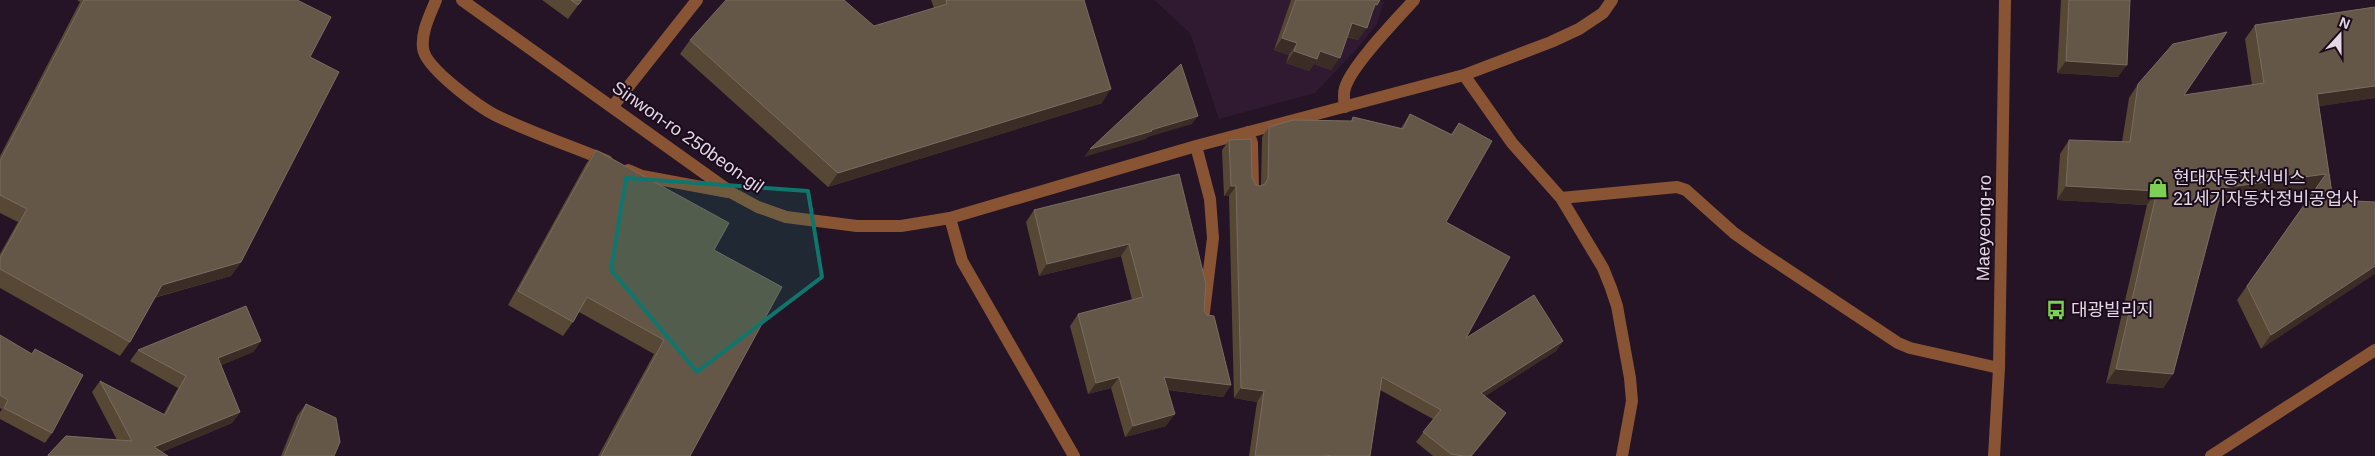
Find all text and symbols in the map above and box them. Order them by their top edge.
north arrow [2315,10,2365,60]
text: N [2337,14,2352,32]
street label: Sinwon-ro 250beon-gil [608,77,768,197]
place label: 현대자동차서비스 21세기자동차정비공업사 [2173,168,2359,209]
street label: Maeyeong-ro [1973,175,1995,281]
shop icon: 현대자동차서비스 21세기자동차정비공업사 [2147,177,2169,199]
bus stop icon: 대광빌리지 [2045,299,2067,321]
place label: 대광빌리지 [2071,300,2154,320]

